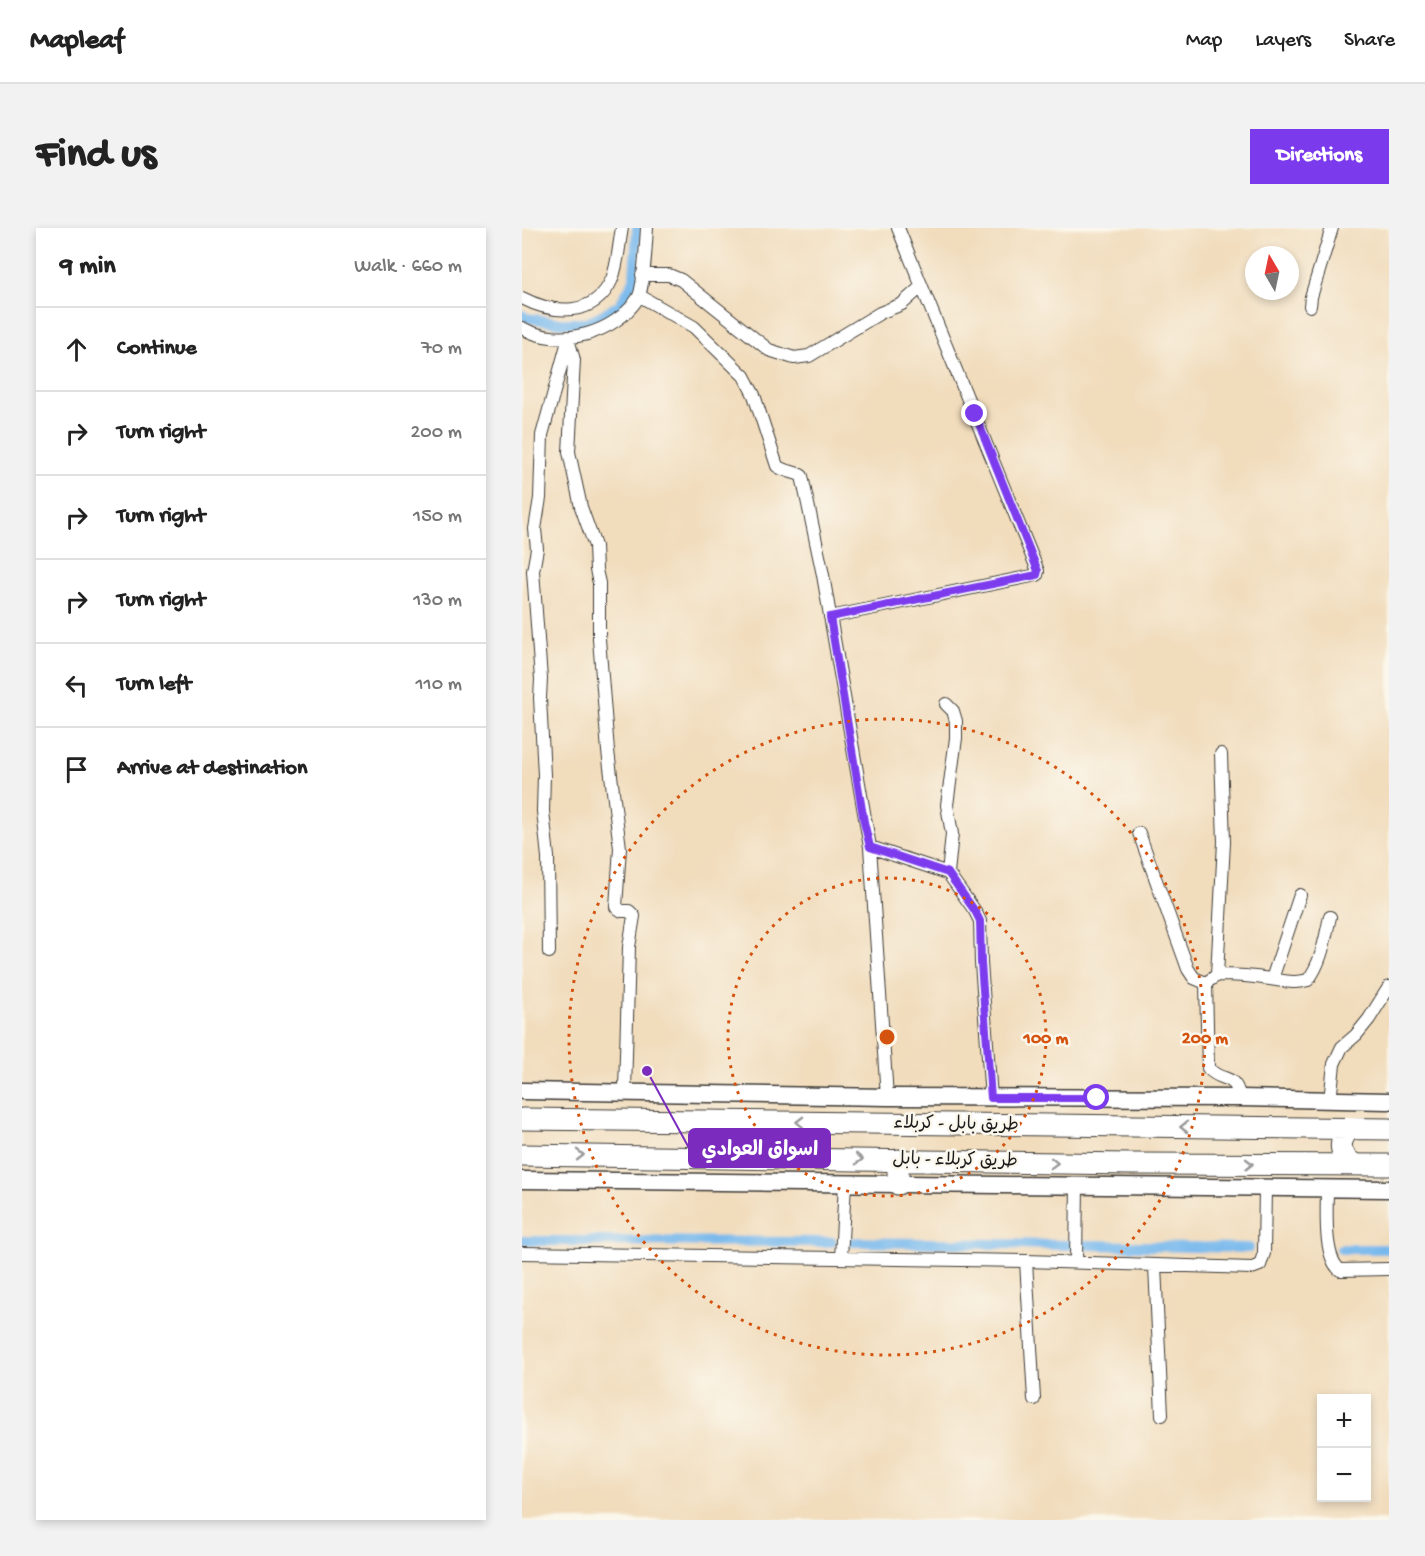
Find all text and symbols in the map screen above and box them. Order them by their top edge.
text: Mapleaf [30,25,124,58]
text: Map [1186,29,1222,54]
text: Layers [1255,29,1311,54]
text: Share [1344,29,1395,54]
button: Directions [1250,129,1389,184]
text: Find us [36,132,156,181]
north arrow [1245,246,1299,300]
text: 9 min [60,252,116,283]
text: Walk · 660 m [354,256,462,279]
icon: ahead [60,333,93,366]
text: Continue [117,336,197,362]
text: 70 m [421,338,462,361]
route end [961,400,987,426]
icon: right [60,417,93,450]
text: Turn right [117,420,205,446]
text: 200 m [411,422,462,445]
icon: right [60,501,93,534]
text: Turn right [117,504,205,530]
text: 150 m [413,506,462,529]
icon: right [60,585,93,618]
text: Turn right [117,588,205,614]
text: 130 m [413,590,462,613]
icon: left [60,669,93,702]
text: Turn left [117,672,191,698]
text: 110 m [416,674,462,697]
icon: arrive [60,753,93,786]
text: Arrive at destination [117,756,307,782]
centre of rings [877,1027,897,1047]
text: 100 m [1023,1029,1069,1050]
text: 200 m [1182,1029,1228,1050]
route start [1083,1084,1109,1110]
street label: طريق بابل - كربلاء [893,1113,1019,1137]
one-way arrow [795,1116,804,1129]
one-way arrow [1179,1121,1188,1133]
callout: اسواق العوادي [689,1129,830,1167]
text: اسواق العوادي [702,1139,818,1164]
one-way arrow [576,1149,585,1161]
street label: طريق كربلاء - بابل [892,1149,1018,1173]
one-way arrow [855,1153,864,1166]
one-way arrow [1050,1156,1059,1169]
one-way arrow [1245,1158,1254,1170]
map controls [1317,1394,1371,1502]
button: + [1317,1394,1371,1448]
button: − [1317,1448,1371,1502]

